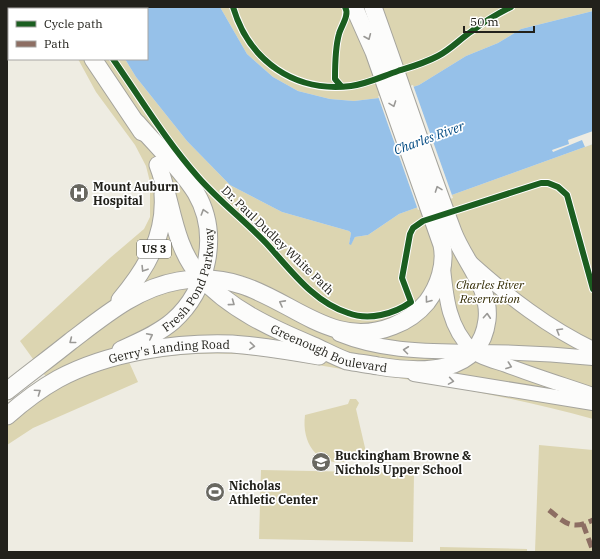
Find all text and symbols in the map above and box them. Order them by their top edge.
legend [8,8,148,60]
scale bar [464,8,534,34]
text: 50 m [470,14,499,29]
text: Cycle path [44,16,103,31]
one-way arrow [363,32,371,40]
text: Path [44,36,70,51]
one-way arrow [388,101,397,108]
water label: Charles River [391,117,467,159]
place label: Mount Auburn Hospital [93,179,179,208]
hospital icon: Mount Auburn Hospital [68,182,90,204]
street label: Dr. Paul Dudley White Path [219,182,338,298]
one-way arrow [434,185,443,192]
one-way arrow [200,209,209,216]
street label: Fresh Pond Parkway [159,227,216,335]
road number: US 3 [137,240,171,258]
one-way arrow [141,265,148,272]
park label: Charles River Reservation [456,277,525,306]
one-way arrow [426,295,433,302]
one-way arrow [228,298,235,306]
one-way arrow [278,301,286,308]
one-way arrow [483,313,492,319]
street label: Greenough Boulevard [268,320,388,375]
one-way arrow [556,328,563,336]
one-way arrow [146,333,153,340]
one-way arrow [69,336,76,343]
street label: Gerry's Landing Road [107,336,230,366]
one-way arrow [249,341,255,350]
one-way arrow [403,346,409,355]
one-way arrow [505,362,512,370]
one-way arrow [448,376,455,385]
one-way arrow [33,390,40,397]
place label: Buckingham Browne & Nichols Upper School [335,448,471,477]
school or university icon: Buckingham Browne & Nichols Upper School [310,451,332,473]
place label: Nicholas Athletic Center [229,478,318,507]
sports icon: Nicholas Athletic Center [204,481,226,503]

